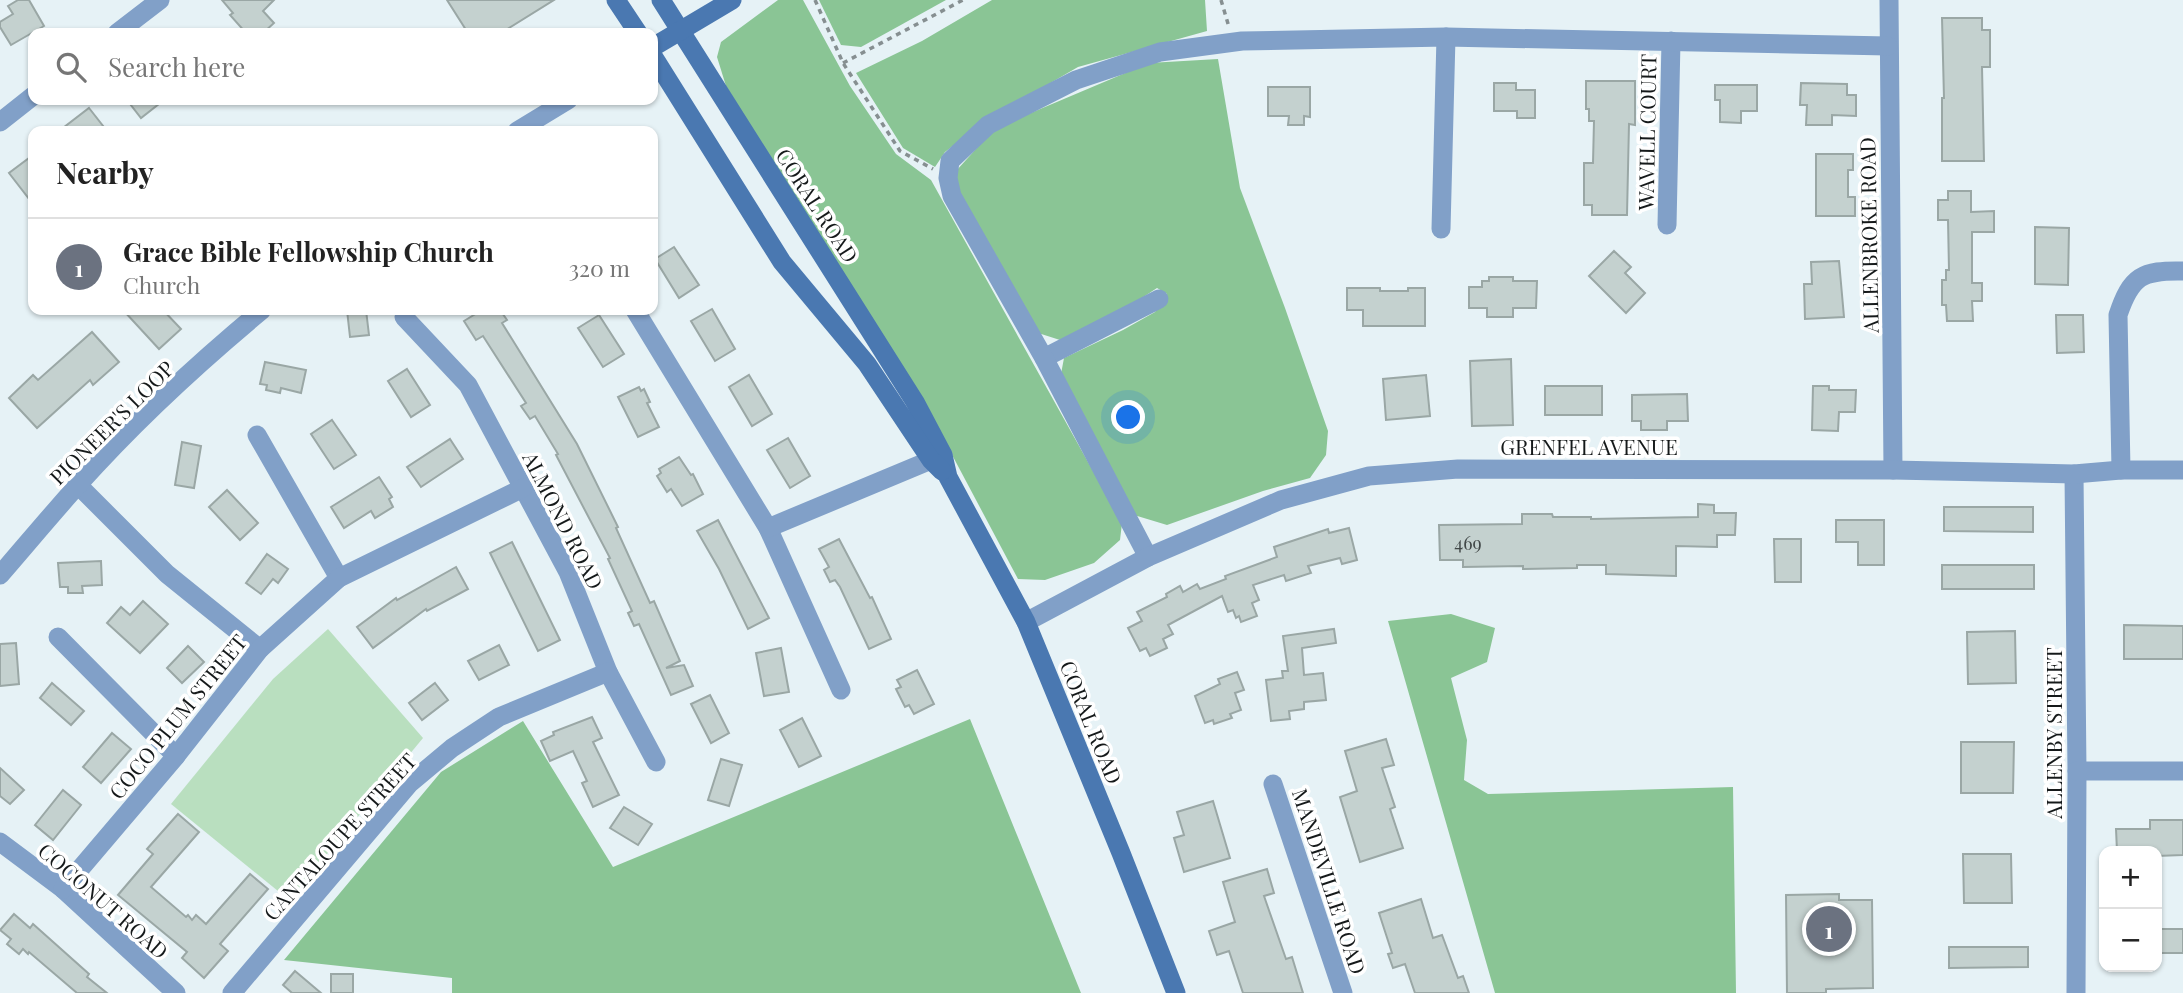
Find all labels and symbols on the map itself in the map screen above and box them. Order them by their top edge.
street label: WAVELL COURT [1631,53,1661,212]
street label: ALLENBROKE ROAD [1852,137,1884,334]
street label: CORAL ROAD [771,143,865,267]
street label: PIONEER'S LOOP [43,354,179,490]
your location [1111,400,1145,434]
street label: GRENFEL AVENUE [1500,432,1678,460]
street label: ALMOND ROAD [517,446,611,594]
house number: 469 [1454,531,1482,555]
street label: COCO PLUM STREET [102,628,252,804]
street label: ALLENBY STREET [2039,647,2067,820]
street label: CORAL ROAD [1055,656,1129,788]
street label: CANTALOUPE STREET [256,746,422,926]
street label: MANDEVILLE ROAD [1287,785,1373,977]
street label: COCONUT ROAD [33,836,175,964]
pin: 1 [1806,903,1852,955]

